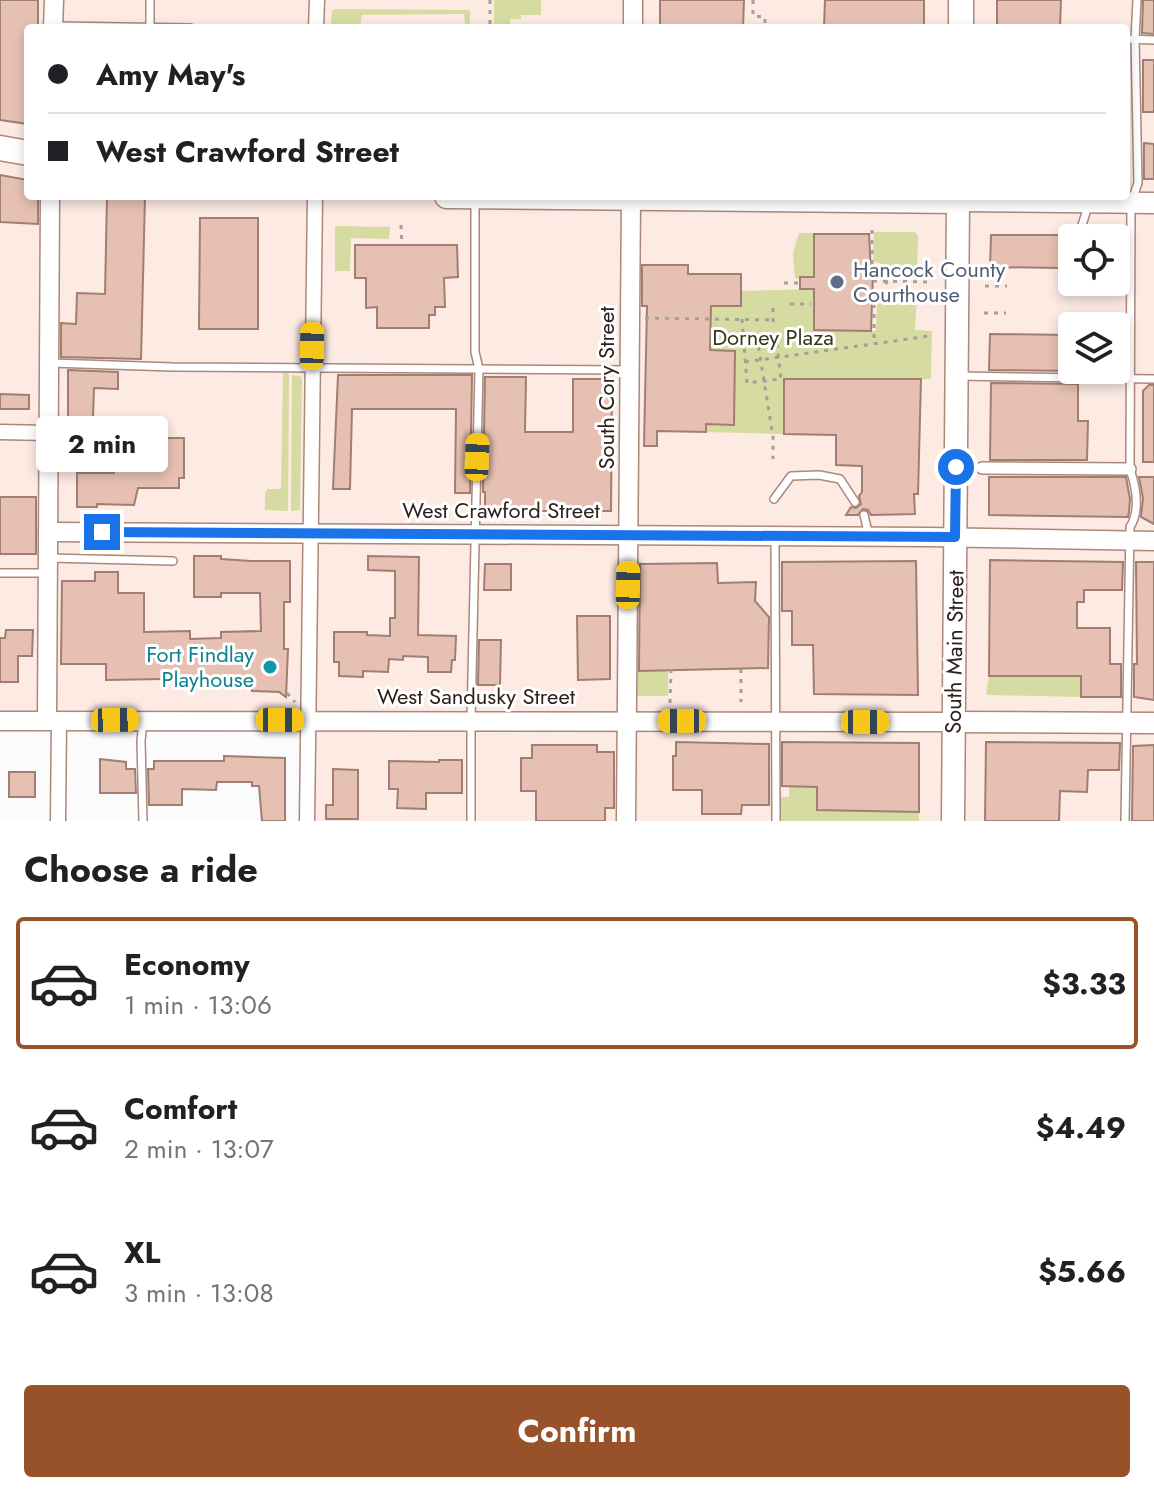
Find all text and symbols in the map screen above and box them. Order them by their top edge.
text: Amy May's [96,53,245,96]
text: West Crawford Street [96,130,399,173]
map controls [1058,224,1130,384]
button: locate [1058,224,1130,296]
place label: Hancock County Courthouse [853,253,1006,310]
marker: Hancock County Courthouse [828,273,846,291]
street label: South Cory Street [590,306,622,470]
button: layers [1058,312,1130,384]
park label: Dorney Plaza [712,321,834,353]
car [300,322,324,370]
callout: 2 min [36,416,168,472]
text: 2 min [68,425,136,463]
car [464,433,490,481]
route start [938,449,974,485]
street label: West Crawford Street [402,494,601,526]
route end [84,514,120,550]
car [616,561,640,609]
street label: South Main Street [937,569,971,734]
place label: Fort Findlay Playhouse [146,638,254,695]
marker: Fort Findlay Playhouse [261,658,279,676]
street label: West Sandusky Street [377,680,576,712]
car [91,708,139,732]
car [256,708,304,732]
car [658,709,706,733]
car [841,710,889,734]
text: Choose a ride [24,843,258,895]
text: Economy [124,943,250,986]
icon: car [28,947,100,1019]
text: $3.33 [1042,962,1126,1005]
text: 1 min · 13:06 [124,986,272,1024]
text: Comfort [124,1087,237,1130]
icon: car [28,1091,100,1163]
text: $4.49 [1036,1106,1126,1149]
text: 2 min · 13:07 [124,1130,274,1168]
text: XL [124,1231,160,1274]
icon: car [28,1235,100,1307]
text: $5.66 [1038,1250,1126,1293]
text: 3 min · 13:08 [124,1274,274,1312]
button: Confirm [24,1385,1130,1477]

